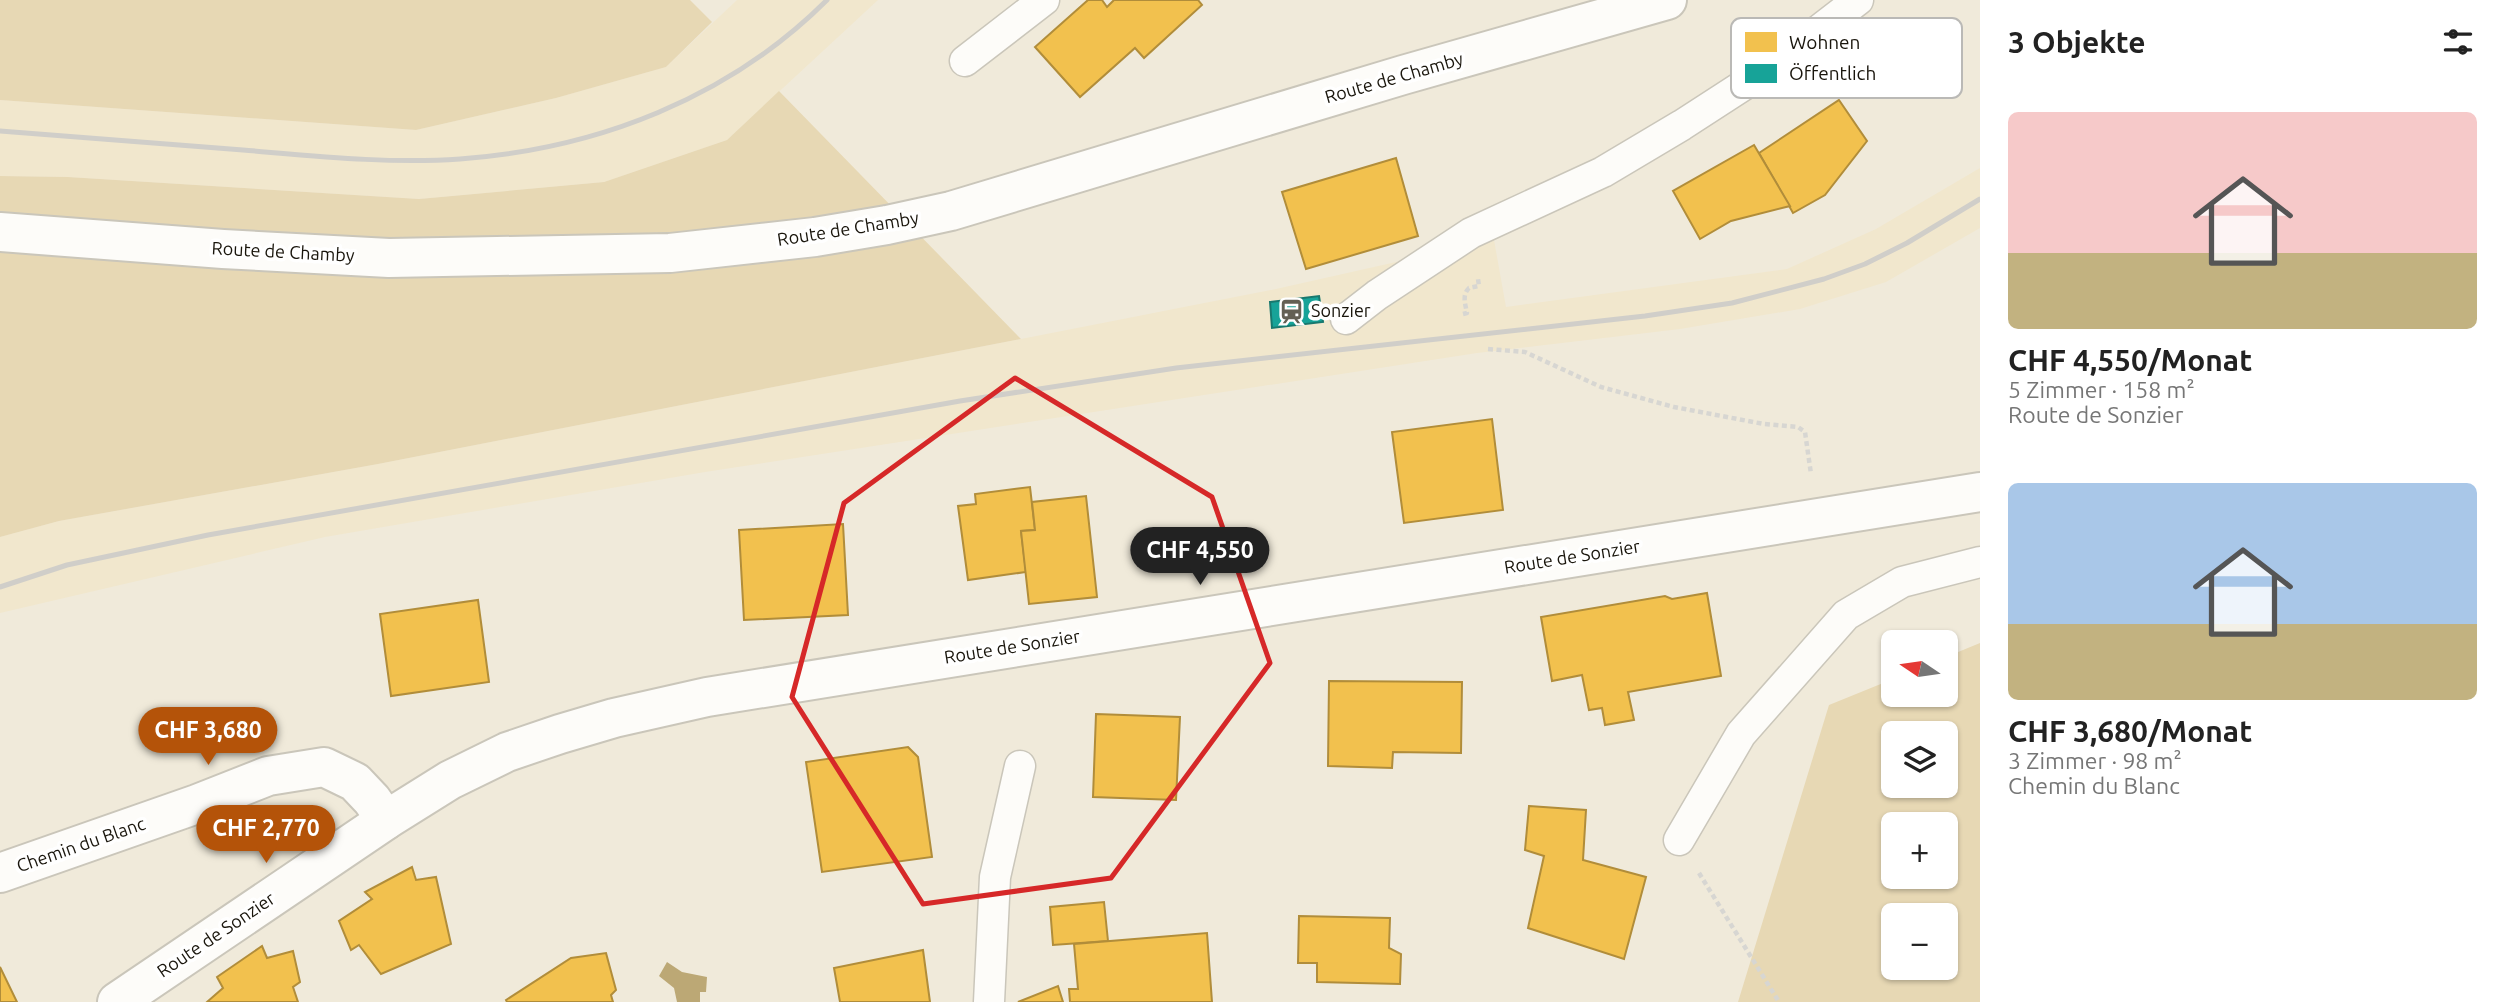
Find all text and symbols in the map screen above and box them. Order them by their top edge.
legend [1731,18,1962,98]
icon: filters [2439,23,2477,61]
text: 3 Objekte [2008,25,2146,59]
text: Wohnen [1789,31,1860,53]
street label: Route de Chamby [1322,48,1465,106]
text: Öffentlich [1789,62,1876,84]
icon: home [2180,158,2306,284]
street label: Route de Chamby [776,207,920,249]
street label: Route de Chamby [211,237,355,265]
station icon: Sonzier [1277,297,1305,325]
place label: Sonzier [1311,300,1371,320]
text: CHF 4,550/Monat [2008,343,2252,377]
text: 5 Zimmer · 158 m² [2008,377,2195,402]
text: Route de Sonzier [2008,402,2183,427]
pin: CHF 4,550 [1120,528,1280,587]
icon: home [2180,529,2306,655]
street label: Route de Sonzier [1502,535,1641,577]
text: CHF 4,550 [1146,537,1254,562]
street label: Route de Sonzier [942,625,1081,667]
north arrow [1881,630,1958,707]
map controls [1881,630,1958,980]
pin: CHF 3,680 [128,708,288,767]
text: CHF 3,680/Monat [2008,714,2252,748]
text: CHF 3,680 [154,717,262,742]
button: layers [1881,721,1958,798]
text: 3 Zimmer · 98 m² [2008,748,2182,773]
text: Chemin du Blanc [2008,773,2180,798]
pin: CHF 2,770 [186,806,346,865]
button: + [1881,812,1958,889]
street label: Chemin du Blanc [14,813,148,875]
text: CHF 2,770 [212,815,320,840]
street label: Route de Sonzier [153,887,278,981]
button: − [1881,903,1958,980]

